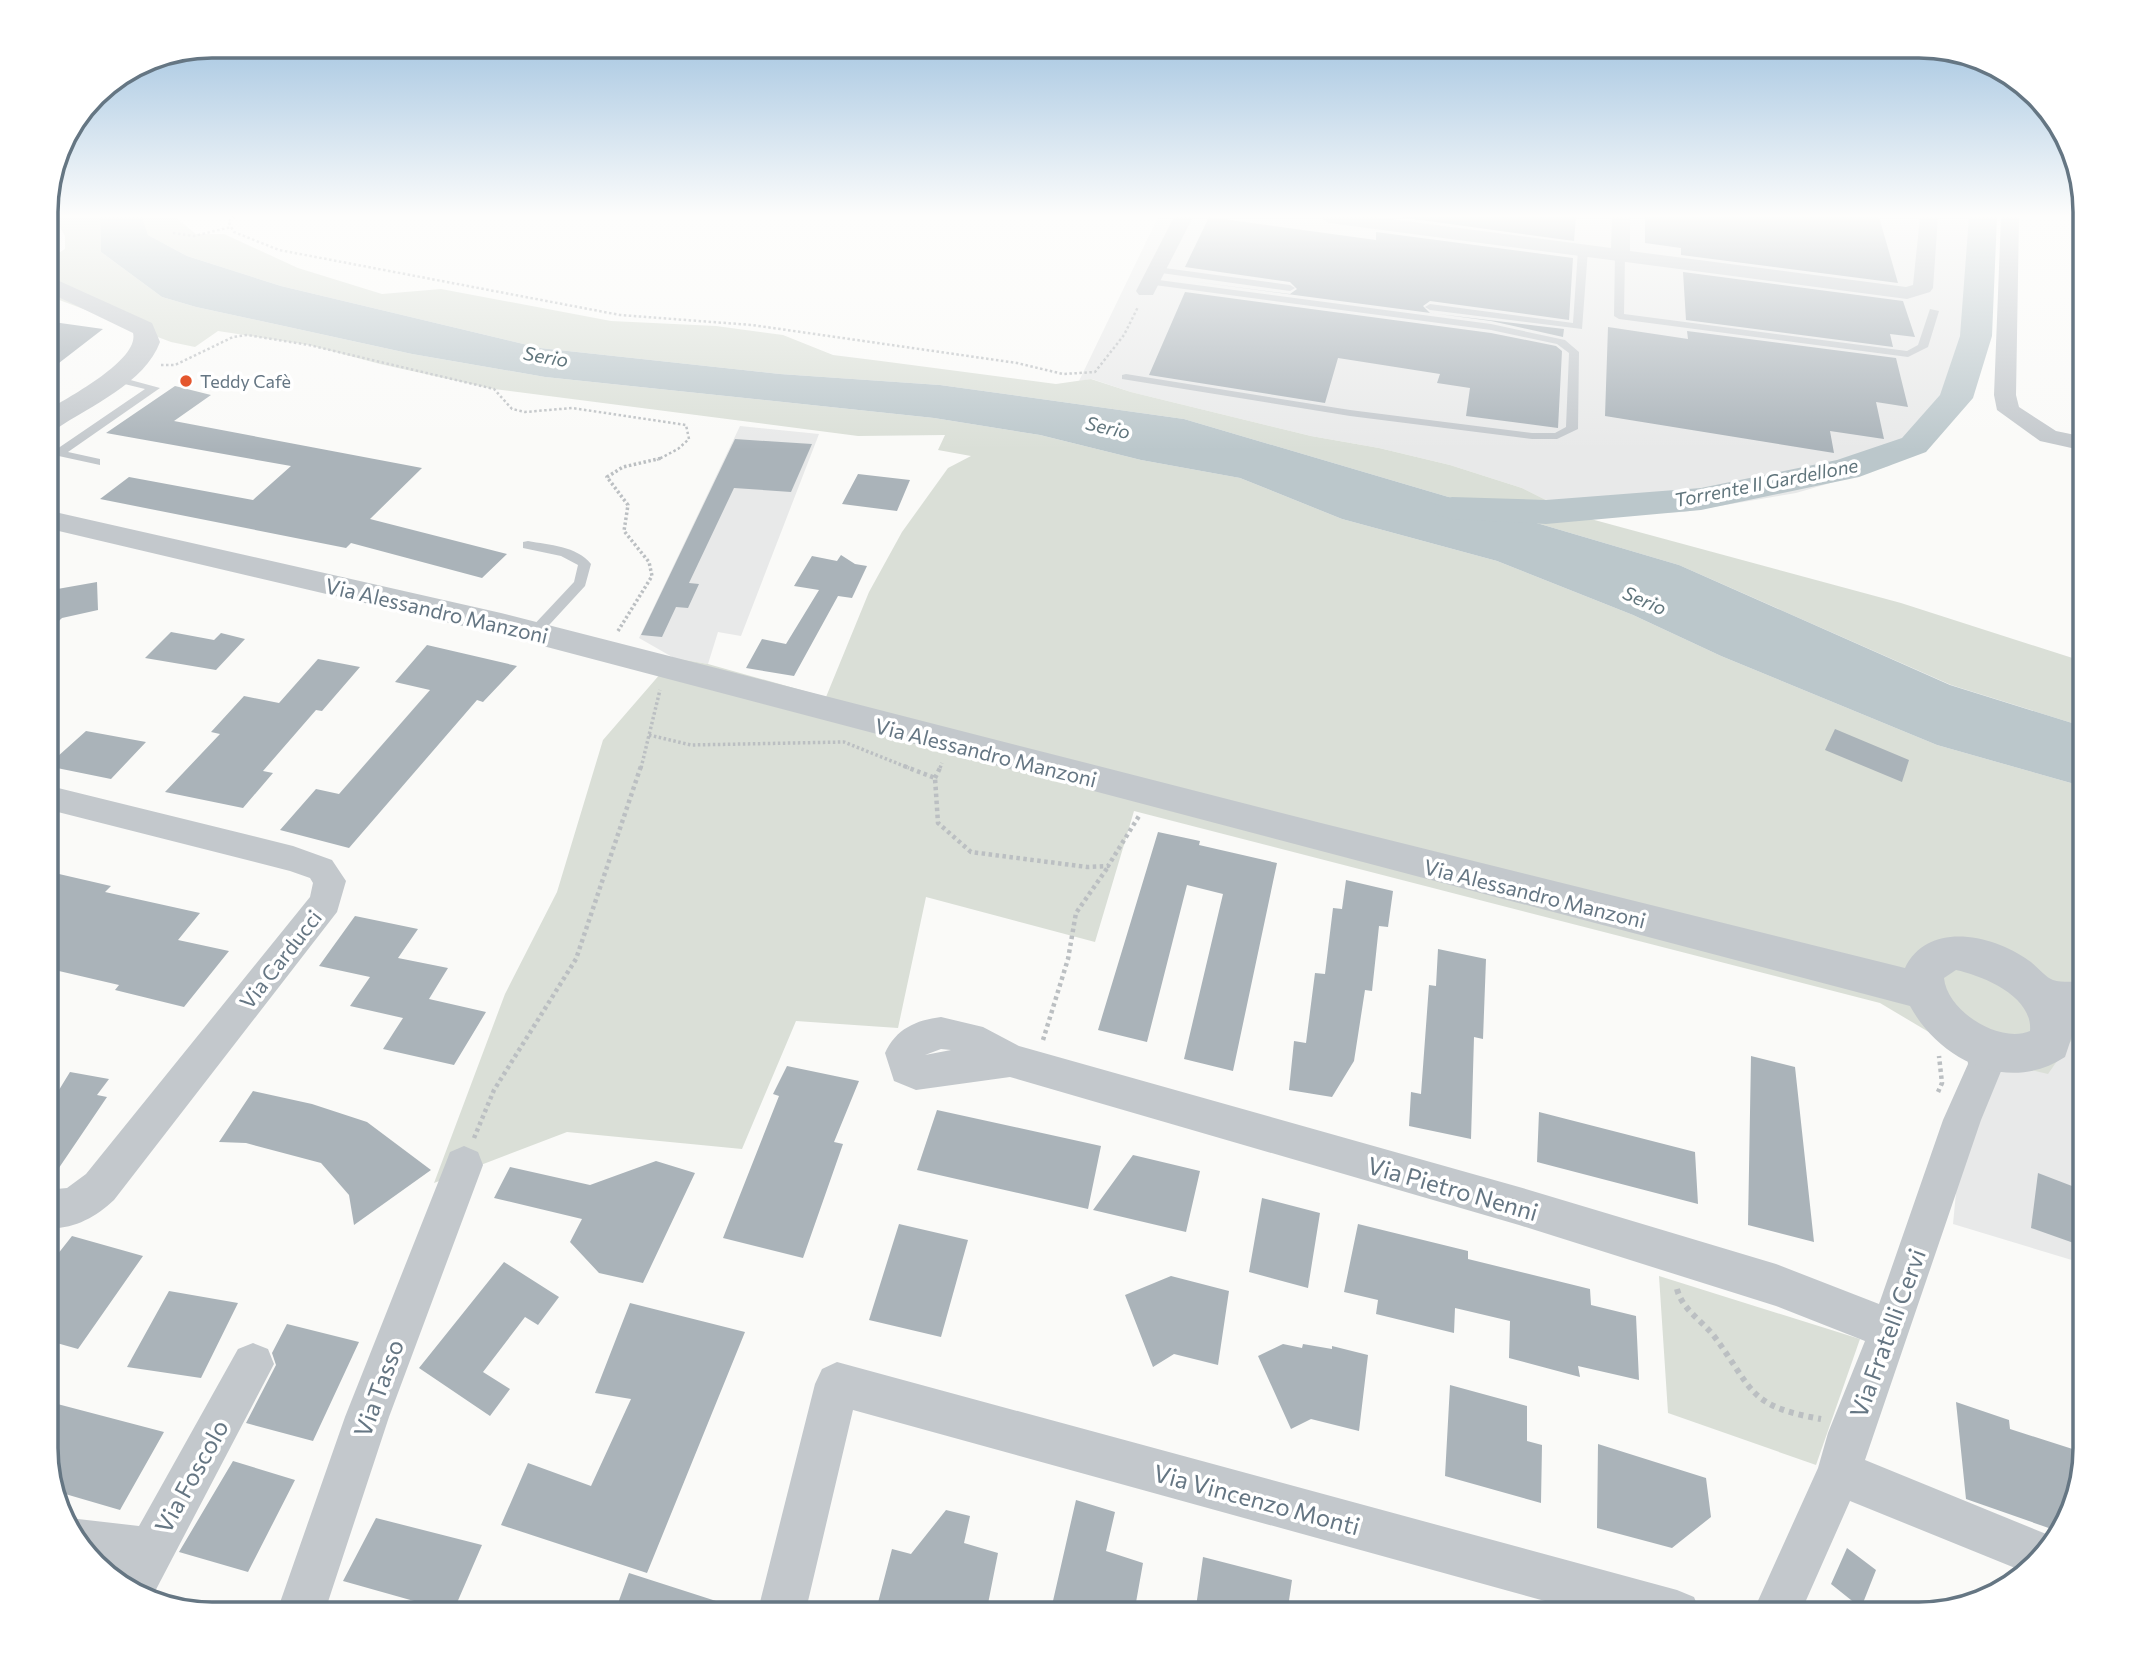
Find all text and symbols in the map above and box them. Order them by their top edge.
water label: Serio [522,341,570,371]
place label: Teddy Cafè [200,370,291,392]
marker: Teddy Cafè [178,373,194,389]
water label: Serio [1083,411,1133,443]
water label: Torrente Il Gardellone [1672,453,1860,511]
street label: Via Alessandro Manzoni [323,572,551,648]
water label: Serio [1620,581,1670,619]
street label: Via Alessandro Manzoni [872,712,1100,792]
street label: Via Alessandro Manzoni [1421,853,1649,933]
street label: Via Carducci [234,905,326,1013]
street label: Via Pietro Nenni [1364,1150,1542,1226]
street label: Via Fratelli Cervi [1843,1245,1931,1421]
street label: Via Tasso [347,1335,409,1441]
street label: Via Foscolo [148,1414,234,1538]
street label: Via Vincenzo Monti [1151,1458,1363,1540]

